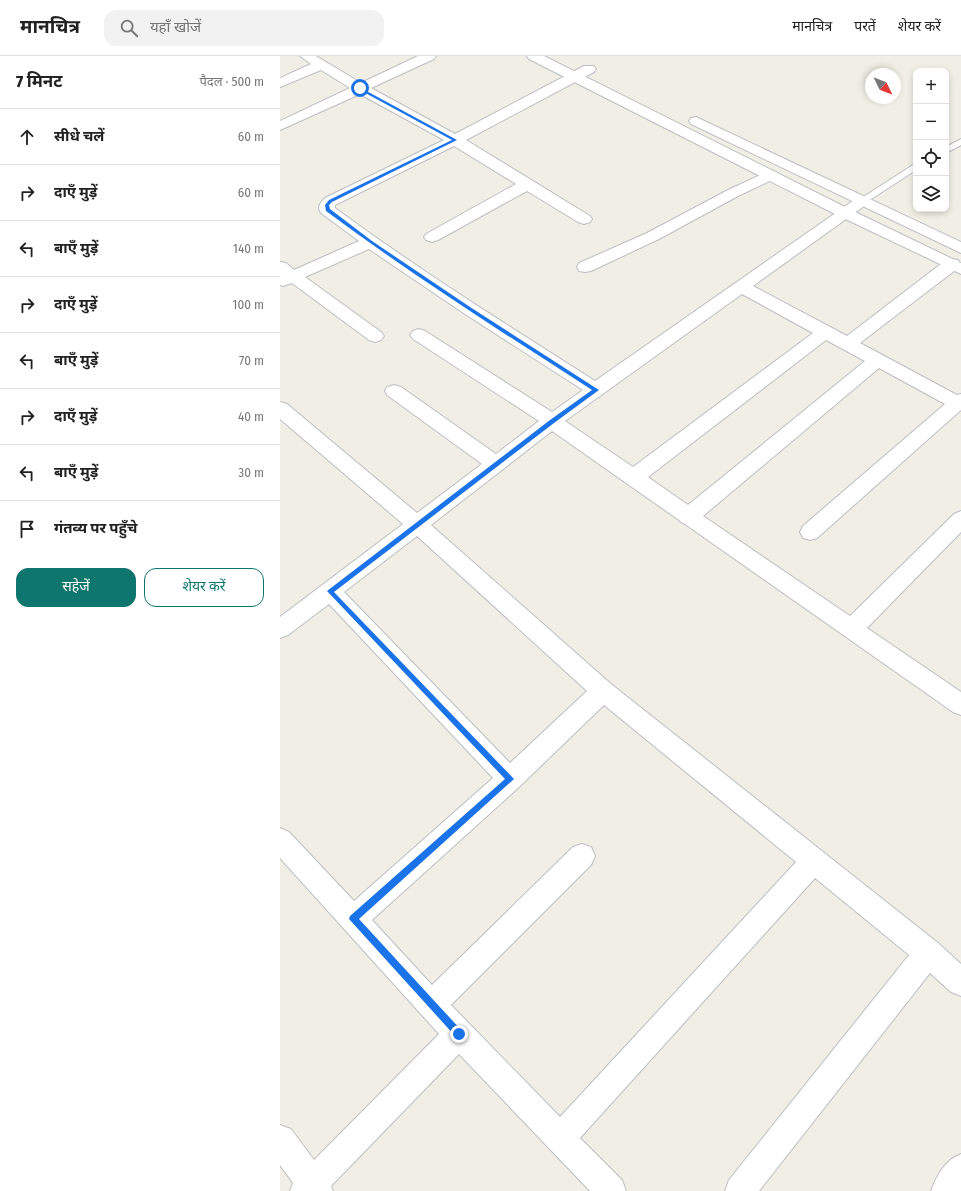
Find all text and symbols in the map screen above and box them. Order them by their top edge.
search box [104,10,384,46]
text: मानचित्र [20,15,80,38]
icon: search [118,17,140,39]
text: यहाँ खोजें [150,18,201,36]
text: मानचित्र [792,18,832,35]
text: परतें [854,18,876,35]
text: शेयर करें [898,18,941,35]
north arrow [865,68,901,104]
map controls [913,68,949,212]
button: + [913,68,949,104]
text: 7 मिनट [16,71,62,92]
text: पैदल · 500 m [199,74,264,89]
route start [351,79,369,97]
button: − [913,104,949,140]
icon: ahead [16,126,38,148]
text: सीधे चलें [54,127,104,145]
text: 60 m [238,129,264,144]
button: locate [913,140,949,176]
button: layers [913,176,949,212]
icon: right [16,182,38,204]
text: दाएँ मुड़ें [54,183,97,201]
text: 60 m [238,185,264,200]
icon: left [16,238,38,260]
text: बाएँ मुड़ें [54,239,98,257]
text: 140 m [233,241,264,256]
icon: right [16,294,38,316]
text: दाएँ मुड़ें [54,295,97,313]
text: 100 m [232,297,264,312]
icon: left [16,350,38,372]
text: बाएँ मुड़ें [54,351,98,369]
text: 70 m [239,353,264,368]
icon: right [16,406,38,428]
text: दाएँ मुड़ें [54,407,97,425]
text: 40 m [238,409,264,424]
icon: left [16,462,38,484]
text: बाएँ मुड़ें [54,463,98,481]
text: 30 m [238,465,264,480]
icon: arrive [16,518,38,540]
text: गंतव्य पर पहुँचे [54,519,137,537]
button: सहेजें [16,568,136,607]
button: शेयर करें [144,568,264,607]
route end [450,1025,468,1043]

